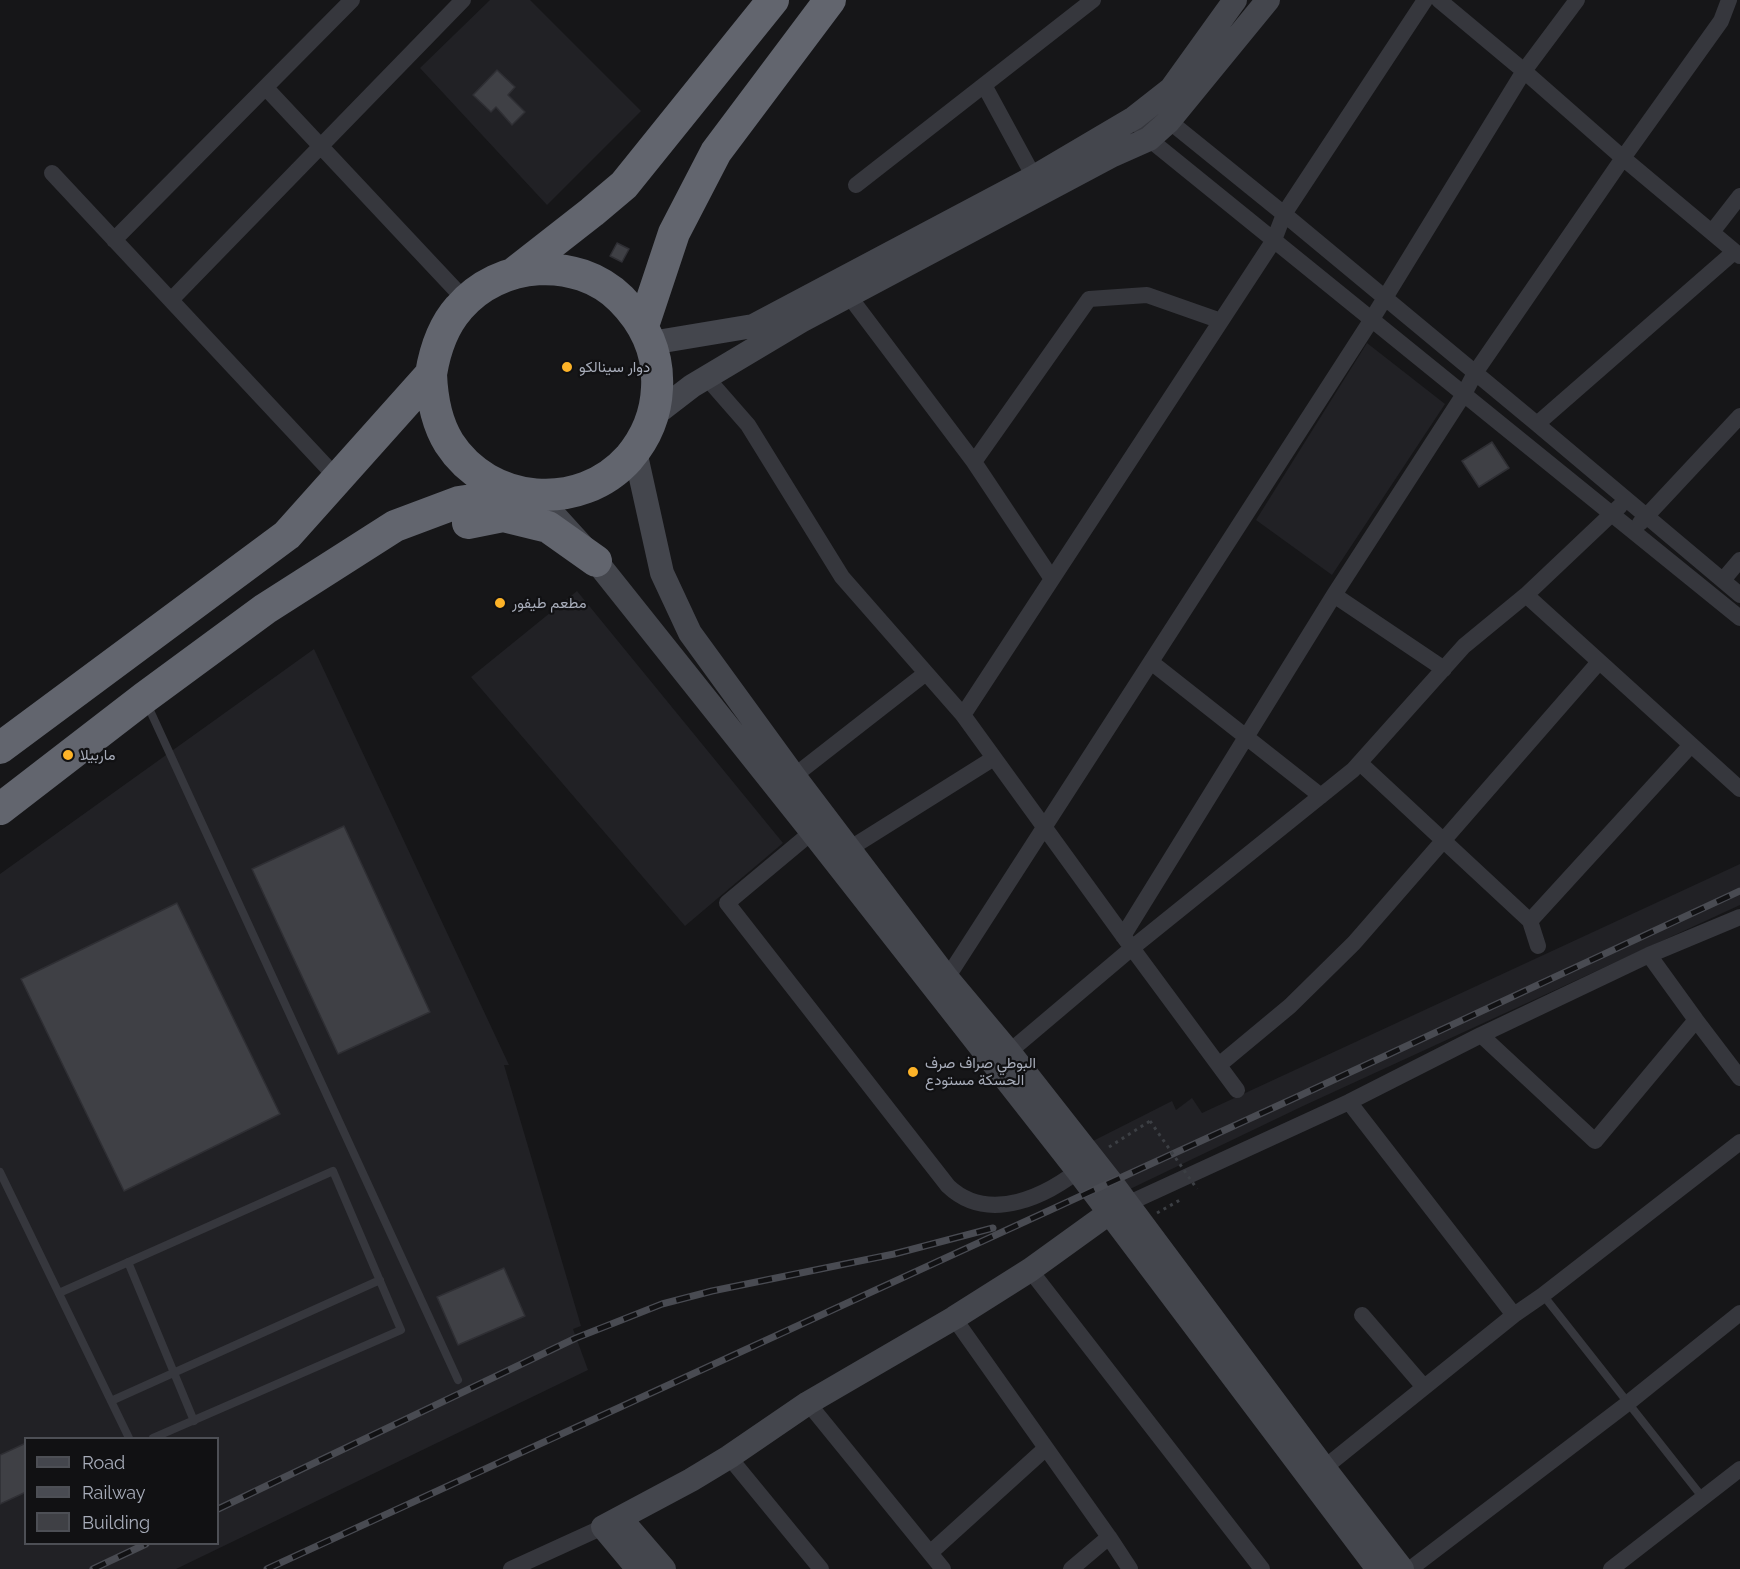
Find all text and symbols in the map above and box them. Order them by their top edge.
place label: دوار سينالكو [579,358,650,376]
marker: دوار سينالكو [560,360,574,374]
place label: مطعم طيفور [512,594,587,612]
marker: مطعم طيفور [493,596,507,610]
place label: ماربيلا [80,746,116,764]
marker: ماربيلا [61,748,75,762]
place label: البوطي صراف صرف الحسكة مستودع [925,1054,1036,1089]
marker: البوطي صراف صرف الحسكة مستودع [906,1065,920,1079]
legend [24,1437,219,1545]
text: Road [82,1452,125,1473]
text: Railway [82,1482,146,1503]
text: Building [82,1512,150,1533]

